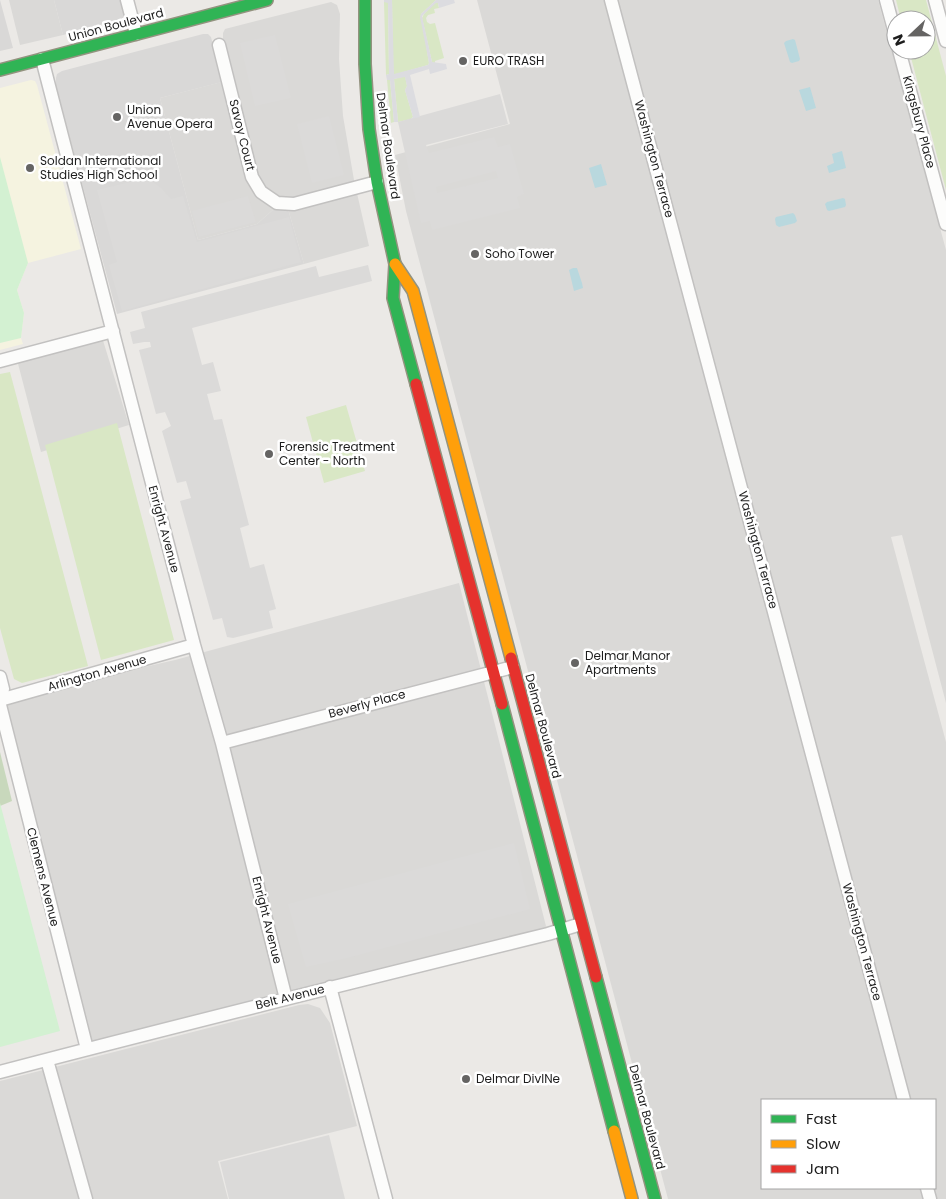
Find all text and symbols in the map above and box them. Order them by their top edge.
street label: Union Boulevard [66,4,165,45]
north arrow [886,10,936,60]
text: N [888,31,910,48]
place label: EURO TRASH [473,52,544,69]
marker: EURO TRASH [457,55,469,67]
street label: Kingsbury Place [899,74,940,170]
street label: Delmar Boulevard [373,91,404,200]
street label: Savoy Court [225,97,260,172]
street label: Washington Terrace [631,98,678,220]
place label: Union Avenue Opera [127,101,213,132]
marker: Union Avenue Opera [111,111,123,123]
place label: Soldan International Studies High School [40,152,161,183]
marker: Soldan International Studies High School [24,162,36,174]
place label: Soho Tower [485,245,555,262]
marker: Soho Tower [469,248,481,260]
place label: Forensic Treatment Center - North [279,438,395,469]
marker: Forensic Treatment Center - North [263,448,275,460]
street label: Enright Avenue [145,483,184,574]
street label: Washington Terrace [735,489,782,611]
place label: Delmar Manor Apartments [585,647,671,678]
street label: Arlington Avenue [45,650,148,695]
marker: Delmar Manor Apartments [569,657,581,669]
street label: Delmar Boulevard [521,672,566,780]
street label: Beverly Place [326,685,407,722]
street label: Clemens Avenue [23,825,64,928]
street label: Enright Avenue [248,874,287,965]
street label: Washington Terrace [839,881,886,1003]
street label: Belt Avenue [254,980,326,1013]
street label: Delmar Boulevard [625,1063,670,1171]
place label: Delmar DivINe [476,1070,560,1087]
marker: Delmar DivINe [460,1073,472,1085]
legend [761,1099,936,1189]
text: Fast [806,1108,837,1129]
text: Slow [806,1133,841,1154]
text: Jam [806,1158,840,1179]

